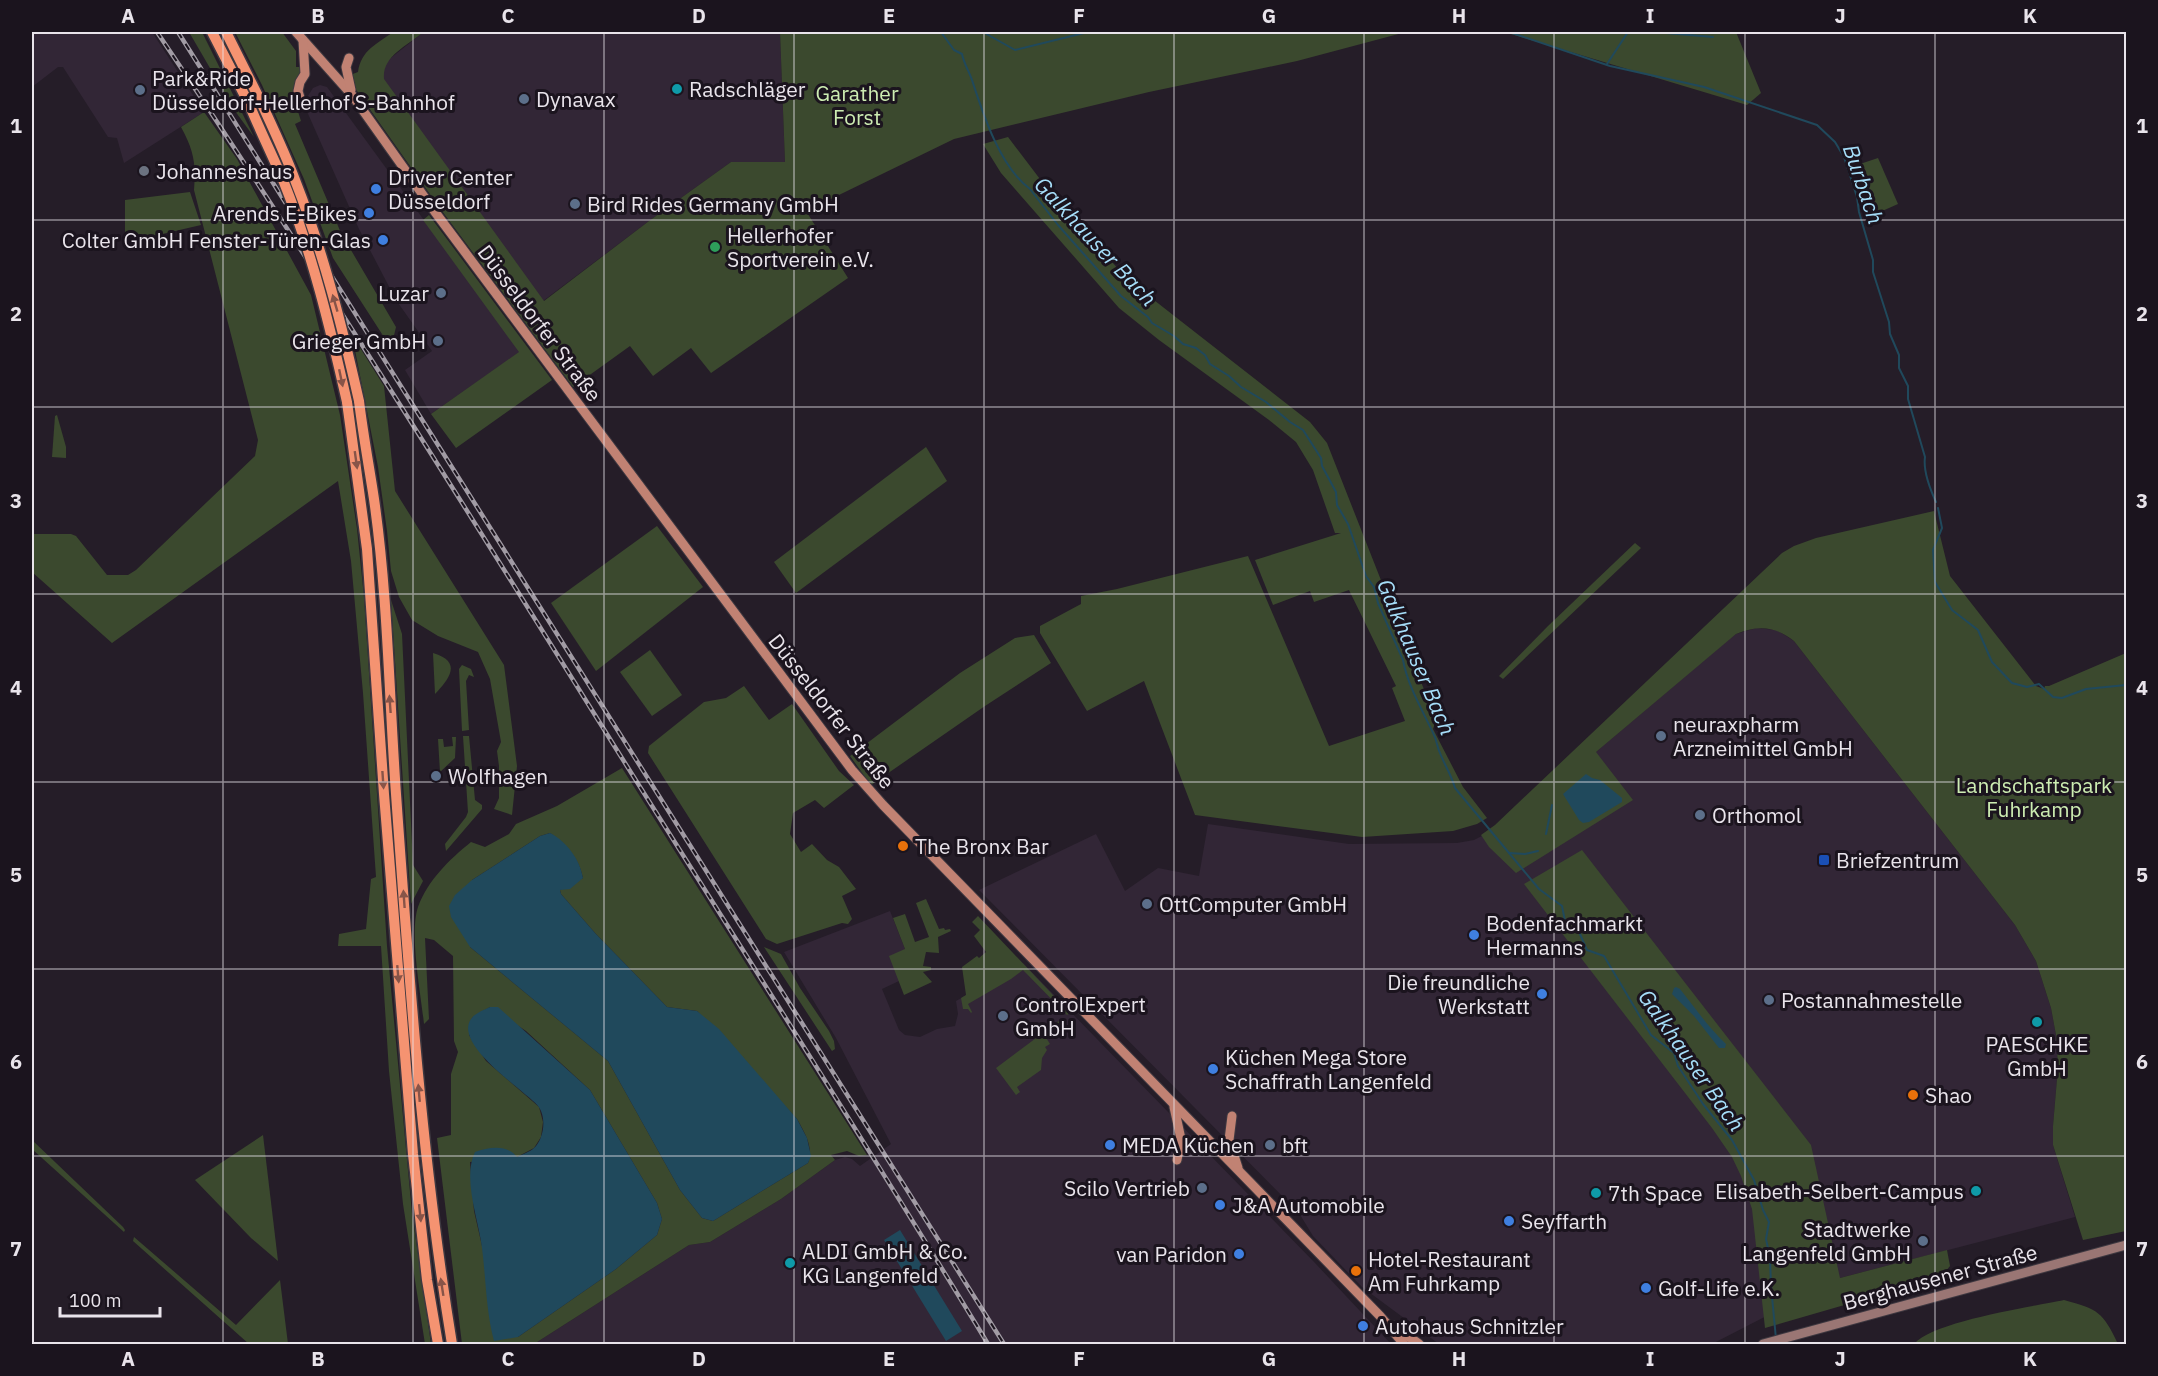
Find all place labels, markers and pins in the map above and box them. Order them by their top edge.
place label: Park&Ride Düsseldorf-Hellerhof S-Bahnhof [152,64,455,116]
place label: Radschläger [689,75,806,103]
marker: Radschläger [670,82,684,96]
marker: Park&Ride Düsseldorf-Hellerhof S-Bahnhof [133,83,147,97]
place label: Dynavax [536,85,616,113]
marker: Dynavax [517,92,531,106]
place label: Johanneshaus [156,157,293,185]
place label: Driver Center Düsseldorf [388,163,513,215]
marker: Johanneshaus [137,164,151,178]
marker: Driver Center Düsseldorf [369,182,383,196]
place label: Bird Rides Germany GmbH [587,190,839,218]
marker: Bird Rides Germany GmbH [568,197,582,211]
place label: Arends E-Bikes [213,199,357,227]
marker: Arends E-Bikes [362,206,376,220]
place label: Hellerhofer Sportverein e.V. [727,221,874,273]
place label: Colter GmbH Fenster-Türen-Glas [62,226,371,254]
marker: Colter GmbH Fenster-Türen-Glas [376,233,390,247]
marker: Hellerhofer Sportverein e.V. [708,240,722,254]
place label: Luzar [378,279,429,307]
marker: Luzar [434,286,448,300]
place label: Grieger GmbH [292,327,426,355]
marker: Grieger GmbH [431,334,445,348]
place label: neuraxpharm Arzneimittel GmbH [1673,710,1853,762]
marker: neuraxpharm Arzneimittel GmbH [1654,729,1668,743]
place label: Wolfhagen [448,762,548,790]
marker: Wolfhagen [429,769,443,783]
place label: Orthomol [1712,801,1802,829]
marker: Orthomol [1693,808,1707,822]
place label: The Bronx Bar [915,832,1049,860]
marker: The Bronx Bar [896,839,910,853]
place label: Briefzentrum [1836,846,1959,874]
marker: Briefzentrum [1817,853,1831,867]
place label: OttComputer GmbH [1159,890,1347,918]
marker: OttComputer GmbH [1140,897,1154,911]
place label: Bodenfachmarkt Hermanns [1486,909,1643,961]
marker: Bodenfachmarkt Hermanns [1467,928,1481,942]
place label: Die freundliche Werkstatt [1387,968,1530,1020]
place label: Postannahmestelle [1781,986,1962,1014]
marker: Die freundliche Werkstatt [1535,987,1549,1001]
place label: ControlExpert GmbH [1015,990,1146,1042]
marker: Postannahmestelle [1762,993,1776,1007]
marker: ControlExpert GmbH [996,1009,1010,1023]
marker: PAESCHKE GmbH [2030,1015,2044,1029]
place label: PAESCHKE GmbH [1985,1030,2089,1082]
place label: Küchen Mega Store Schaffrath Langenfeld [1225,1043,1432,1095]
marker: Küchen Mega Store Schaffrath Langenfeld [1206,1062,1220,1076]
place label: Shao [1925,1081,1972,1109]
marker: Shao [1906,1088,1920,1102]
place label: MEDA Küchen [1122,1131,1255,1159]
place label: bft [1282,1131,1308,1159]
marker: MEDA Küchen [1103,1138,1117,1152]
marker: bft [1263,1138,1277,1152]
place label: Scilo Vertrieb [1064,1174,1190,1202]
place label: Elisabeth-Selbert-Campus [1715,1177,1964,1205]
place label: 7th Space [1608,1179,1702,1207]
marker: Scilo Vertrieb [1195,1181,1209,1195]
marker: Elisabeth-Selbert-Campus [1969,1184,1983,1198]
marker: 7th Space [1589,1186,1603,1200]
place label: J&A Automobile [1232,1191,1385,1219]
marker: J&A Automobile [1213,1198,1227,1212]
place label: Seyffarth [1521,1207,1607,1235]
marker: Seyffarth [1502,1214,1516,1228]
place label: Stadtwerke Langenfeld GmbH [1742,1215,1911,1267]
marker: Stadtwerke Langenfeld GmbH [1916,1234,1930,1248]
place label: ALDI GmbH & Co. KG Langenfeld [802,1237,968,1289]
place label: van Paridon [1116,1240,1227,1268]
place label: Hotel-Restaurant Am Fuhrkamp [1368,1245,1531,1297]
marker: van Paridon [1232,1247,1246,1261]
marker: ALDI GmbH & Co. KG Langenfeld [783,1256,797,1270]
marker: Hotel-Restaurant Am Fuhrkamp [1349,1264,1363,1278]
place label: Golf-Life e.K. [1658,1274,1780,1302]
marker: Golf-Life e.K. [1639,1281,1653,1295]
place label: Autohaus Schnitzler [1375,1312,1564,1340]
marker: Autohaus Schnitzler [1356,1319,1370,1333]

